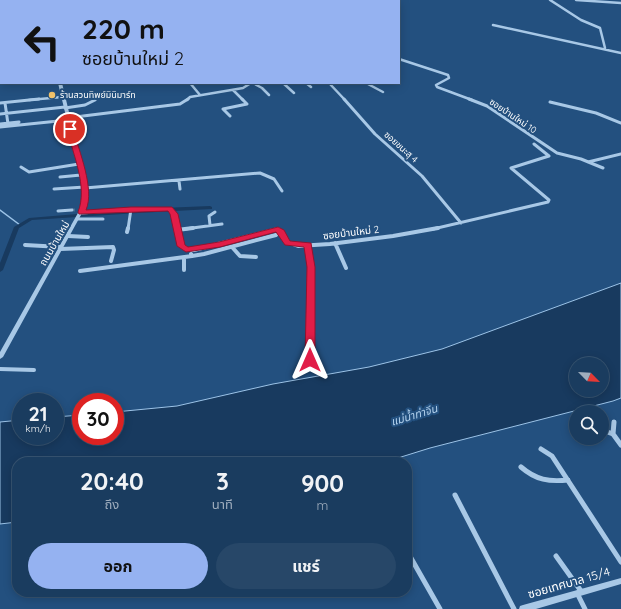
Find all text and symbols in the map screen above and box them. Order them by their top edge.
text: 220 m [82,11,165,46]
icon: left [16,16,68,68]
text: ซอยบ้านใหม่ 2 [82,47,184,70]
place label: ร้านสวนทิพย์มินิมาร์ท [60,89,136,100]
marker: ร้านสวนทิพย์มินิมาร์ท [47,90,57,100]
street label: ซอยบ้านใหม่ 10 [488,96,539,135]
pin [53,112,87,146]
icon: arrive [59,118,81,140]
street label: ซอยชนะสุ 4 [382,129,421,165]
street label: ถนนบ้านใหม่ [36,219,72,268]
street label: ซอยบ้านใหม่ 2 [322,223,380,242]
position arrow [289,339,331,381]
north arrow [569,357,609,397]
map controls [569,357,609,445]
speed limit sign: 30 [72,393,124,445]
water label: แม่น้ำท่าจีน [389,400,440,429]
text: 21 [28,401,48,426]
button: search [569,405,609,445]
text: km/h [25,422,51,435]
text: 20:40 [80,466,144,496]
text: 3 [216,466,229,496]
text: 900 [301,468,344,498]
text: ถึง [104,496,119,512]
text: นาที [212,496,233,512]
text: m [317,497,328,513]
button: ออก [28,543,208,589]
button: แชร์ [216,543,396,589]
street label: ซอยเทศบาล 15/4 [526,564,612,601]

